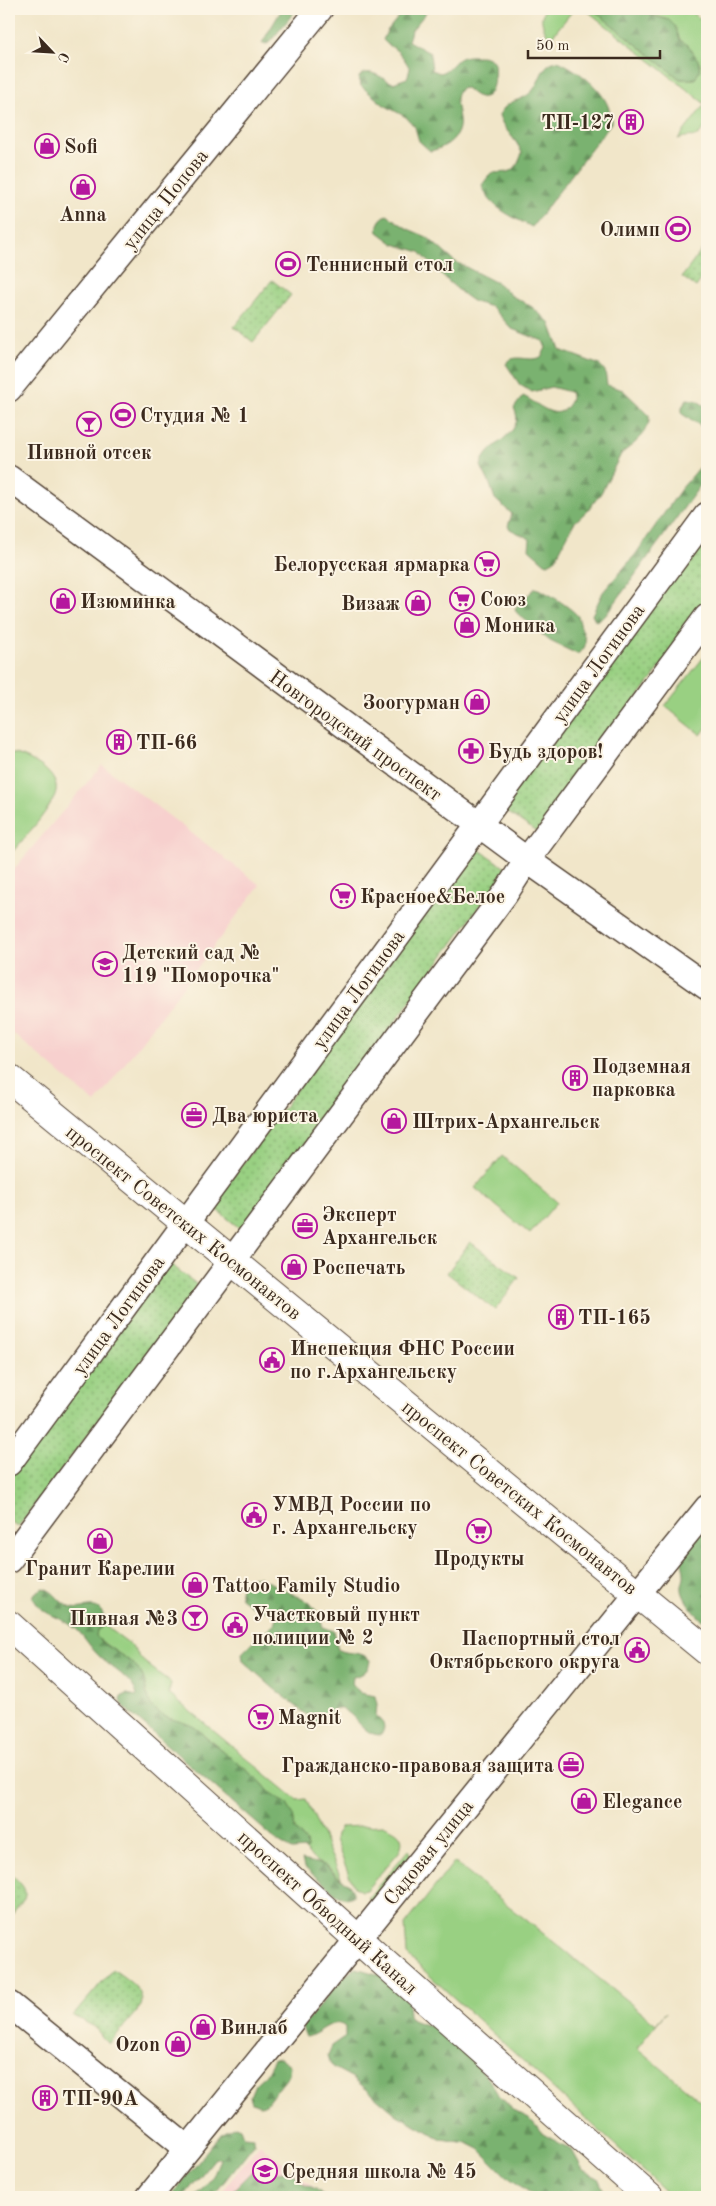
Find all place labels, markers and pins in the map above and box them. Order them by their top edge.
building icon: ТП-127 [618,109,644,135]
place label: ТП-127 [541,114,614,134]
shop icon: Sofi [34,133,60,159]
place label: Sofi [64,138,98,158]
shop icon: Anna [70,174,96,200]
place label: Anna [59,206,107,226]
sports icon: Олимп [665,216,691,242]
place label: Олимп [600,221,660,241]
sports icon: Теннисный стол [275,251,301,277]
place label: Теннисный стол [306,256,453,276]
sports icon: Студия № 1 [110,402,136,428]
place label: Студия № 1 [140,407,249,427]
bar icon: Пивной отсек [76,411,102,437]
place label: Пивной отсек [26,444,152,464]
supermarket icon: Белорусская ярмарка [474,551,500,577]
place label: Белорусская ярмарка [274,556,470,576]
supermarket icon: Союз [449,586,475,612]
shop icon: Изюминка [50,588,76,614]
shop icon: Визаж [405,590,431,616]
place label: Союз [480,591,526,611]
place label: Изюминка [80,593,176,613]
place label: Визаж [341,595,400,615]
shop icon: Моника [454,612,480,638]
place label: Моника [484,617,555,637]
shop icon: Зоогурман [464,689,490,715]
place label: Зоогурман [363,694,460,714]
building icon: ТП-66 [106,729,132,755]
place label: ТП-66 [136,734,197,754]
pharmacy icon: Будь здоров! [458,738,484,764]
place label: Будь здоров! [488,743,603,763]
supermarket icon: Красное&Белое [330,883,356,909]
place label: Красное&Белое [360,888,505,908]
place label: Детский сад № 119 "Поморочка" [122,944,279,987]
school or university icon: Детский сад № 119 "Поморочка" [92,951,118,977]
place label: Подземная парковка [592,1058,691,1101]
building icon: Подземная парковка [562,1065,588,1091]
office icon: Два юриста [181,1102,207,1128]
place label: Два юриста [212,1107,318,1127]
shop icon: Штрих-Архангельск [381,1108,407,1134]
place label: Штрих-Архангельск [412,1113,600,1133]
place label: Эксперт Архангельск [322,1206,438,1249]
office icon: Эксперт Архангельск [292,1213,318,1239]
shop icon: Роспечать [281,1254,307,1280]
place label: Роспечать [312,1259,405,1279]
building icon: ТП-165 [548,1304,574,1330]
place label: ТП-165 [578,1308,651,1329]
place label: Инспекция ФНС России по г.Архангельску [290,1340,515,1383]
public building icon: Инспекция ФНС России по г.Архангельску [259,1347,285,1373]
place label: УМВД России по г. Архангельску [272,1496,431,1539]
public building icon: УМВД России по г. Архангельску [241,1502,267,1528]
supermarket icon: Продукты [466,1518,492,1544]
shop icon: Гранит Карелии [87,1528,113,1554]
place label: Продукты [433,1550,525,1570]
place label: Гранит Карелии [25,1560,175,1580]
shop icon: Tattoo Family Studio [182,1572,208,1598]
place label: Tattoo Family Studio [212,1577,400,1597]
bar icon: Пивная №3 [182,1605,208,1631]
place label: Участковый пункт полиции № 2 [252,1606,420,1649]
place label: Пивная №3 [70,1610,178,1630]
public building icon: Участковый пункт полиции № 2 [222,1612,248,1638]
place label: Паспортный стол Октябрьского округа [429,1630,620,1673]
public building icon: Паспортный стол Октябрьского округа [624,1637,650,1663]
supermarket icon: Magnit [248,1704,274,1730]
place label: Magnit [278,1709,341,1729]
office icon: Гражданско-правовая защита [558,1752,584,1778]
place label: Гражданско-правовая защита [281,1757,554,1777]
shop icon: Elegance [571,1788,597,1814]
place label: Elegance [602,1793,683,1813]
shop icon: Винлаб [190,2014,216,2040]
place label: Винлаб [220,2019,288,2039]
shop icon: Ozon [165,2031,191,2057]
place label: Ozon [115,2036,160,2056]
building icon: ТП-90А [32,2085,58,2111]
place label: ТП-90А [62,2090,138,2110]
school or university icon: Средняя школа № 45 [252,2158,278,2184]
place label: Средняя школа № 45 [282,2162,477,2183]

